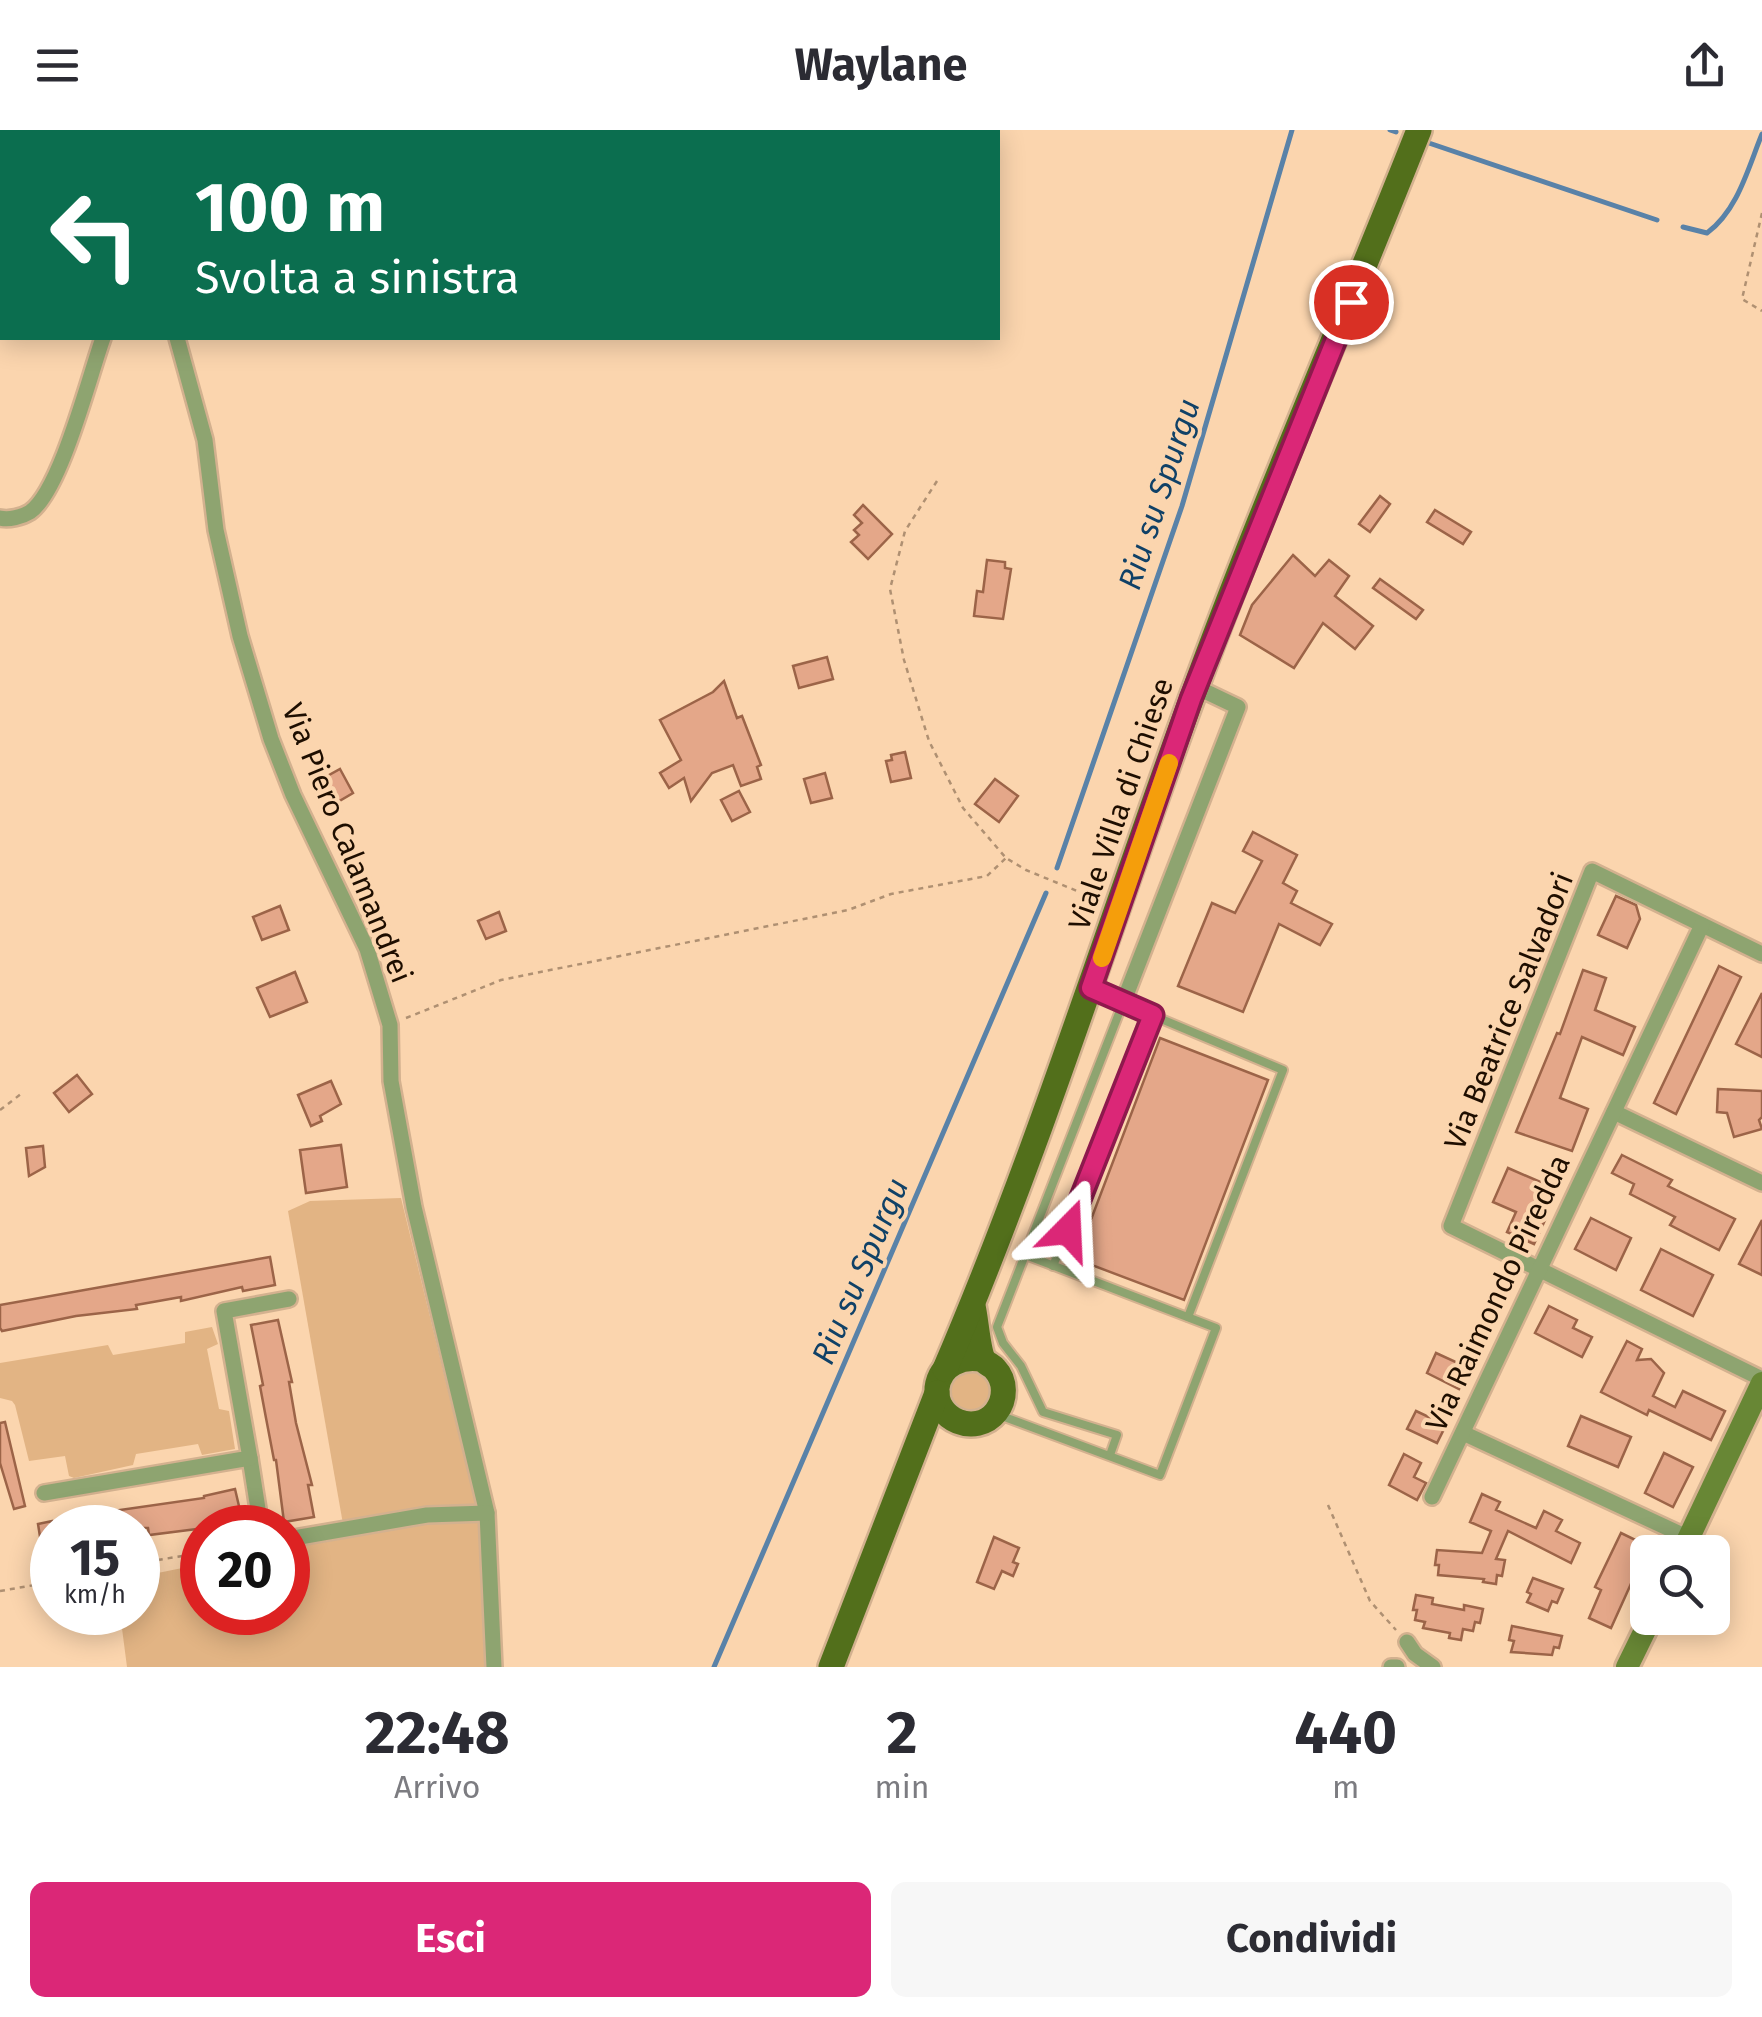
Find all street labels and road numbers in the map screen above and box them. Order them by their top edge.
street label: Viale Villa di Chiese [1061,673,1181,935]
street label: Via Piero Calamandrei [274,698,420,988]
street label: Via Beatrice Salvadori [1437,867,1581,1155]
street label: Via Raimondo Piredda [1418,1149,1578,1437]

